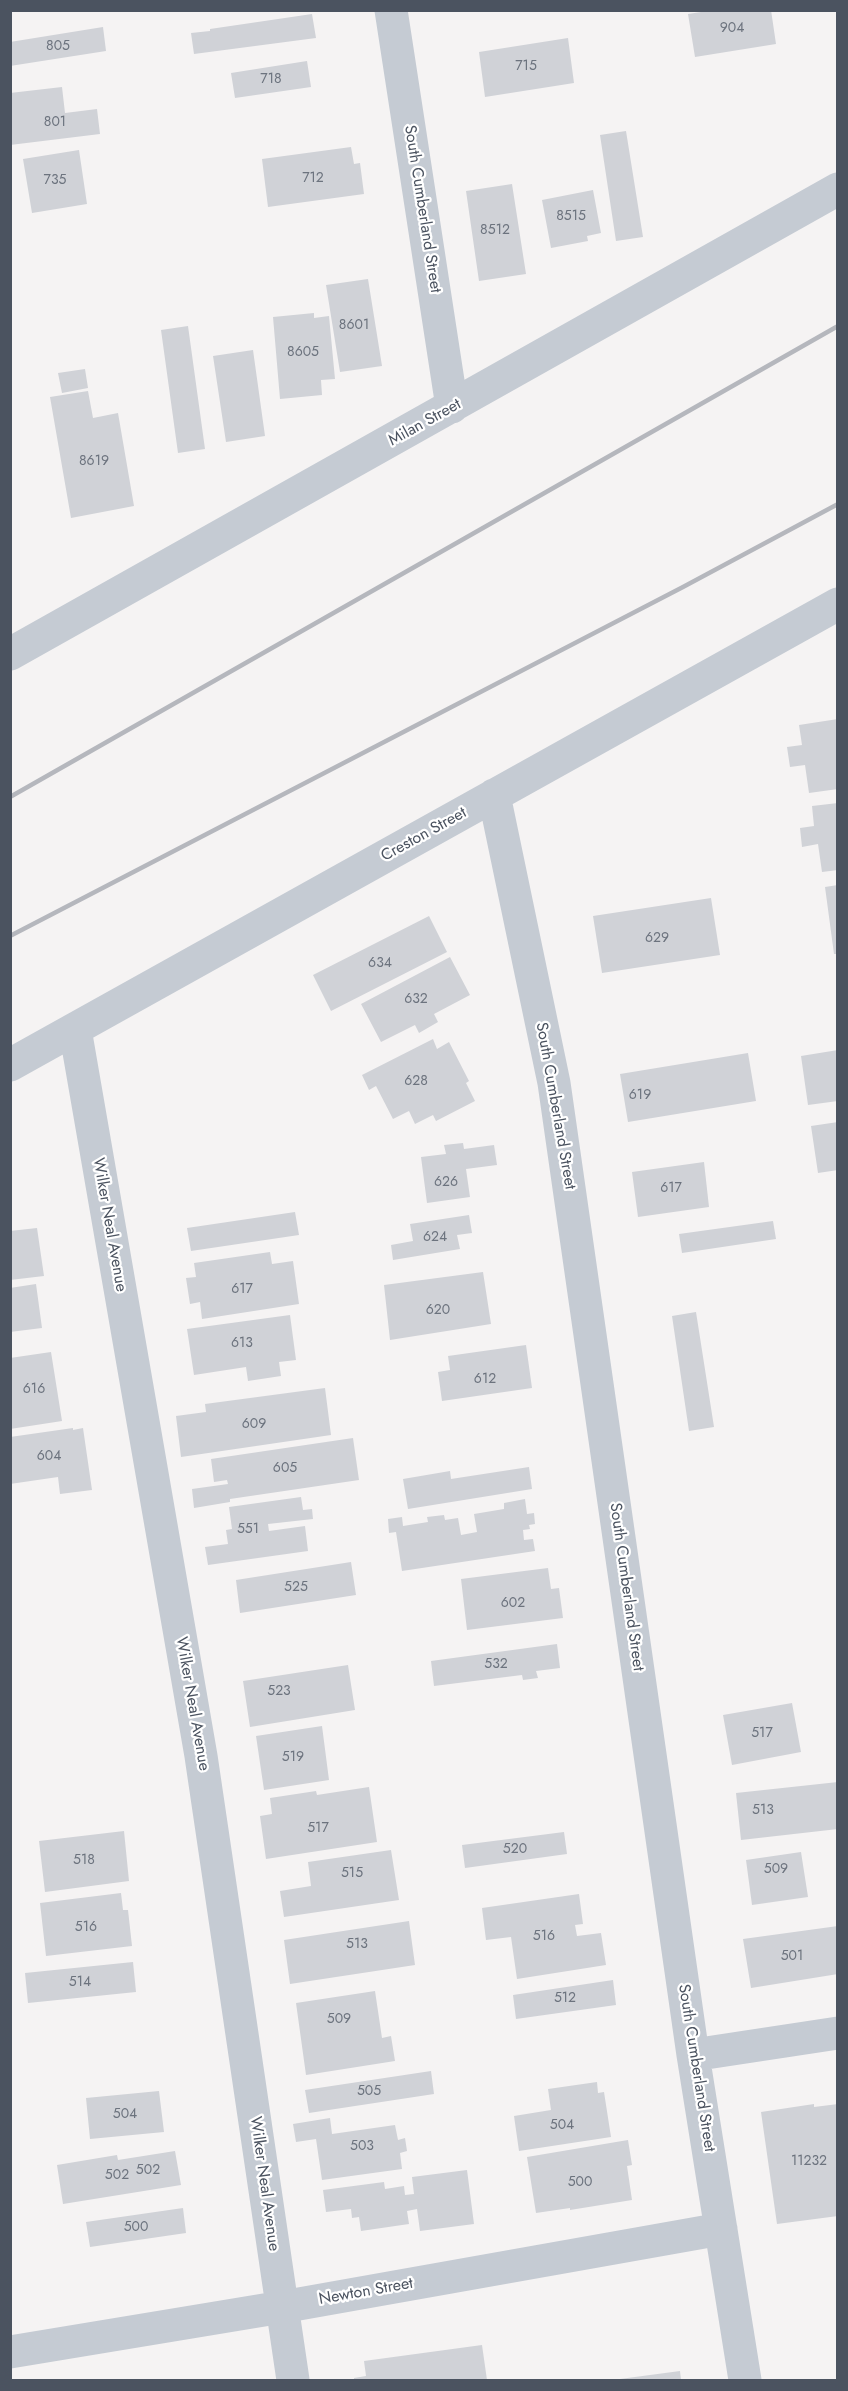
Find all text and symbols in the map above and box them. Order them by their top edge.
house number: 904 [720,21,744,37]
house number: 805 [46,39,70,55]
house number: 715 [515,59,537,75]
house number: 718 [260,72,282,88]
house number: 801 [44,115,66,131]
street label: South Cumberland Street [399,124,445,294]
house number: 712 [302,171,324,187]
house number: 735 [44,173,66,189]
house number: 8515 [556,209,586,225]
house number: 8512 [480,223,510,239]
house number: 8601 [339,318,369,334]
house number: 8605 [287,345,319,361]
street label: Milan Street [385,395,465,451]
house number: 8619 [79,454,109,470]
street label: Creston Street [378,804,470,866]
house number: 629 [645,931,669,947]
house number: 634 [368,956,392,972]
house number: 632 [404,992,428,1008]
street label: South Cumberland Street [531,1021,579,1191]
house number: 628 [404,1074,428,1090]
house number: 619 [629,1088,651,1104]
street label: Wilker Neal Avenue [88,1157,130,1293]
house number: 626 [434,1175,458,1191]
house number: 617 [660,1181,682,1197]
house number: 624 [423,1230,447,1246]
house number: 617 [231,1282,253,1298]
house number: 620 [426,1303,450,1319]
house number: 613 [231,1336,253,1352]
house number: 612 [474,1372,496,1388]
house number: 616 [23,1382,45,1398]
house number: 609 [242,1417,266,1433]
house number: 604 [37,1449,61,1465]
house number: 605 [273,1461,297,1477]
street label: South Cumberland Street [605,1502,647,1672]
house number: 551 [237,1522,259,1538]
house number: 525 [284,1580,308,1596]
house number: 602 [501,1596,525,1612]
street label: Wilker Neal Avenue [171,1636,213,1772]
house number: 532 [484,1657,508,1673]
house number: 523 [267,1684,291,1700]
house number: 517 [751,1726,773,1742]
house number: 519 [282,1750,304,1766]
house number: 513 [752,1803,774,1819]
house number: 517 [307,1821,329,1837]
house number: 520 [503,1842,527,1858]
house number: 518 [73,1853,95,1869]
house number: 509 [764,1862,788,1878]
house number: 515 [341,1866,363,1882]
house number: 516 [75,1920,97,1936]
house number: 516 [533,1929,555,1945]
house number: 513 [346,1937,368,1953]
house number: 501 [781,1949,803,1965]
house number: 514 [69,1975,91,1991]
street label: South Cumberland Street [673,1983,719,2153]
house number: 512 [554,1991,576,2007]
house number: 509 [327,2012,351,2028]
house number: 505 [357,2084,381,2100]
house number: 504 [113,2107,137,2123]
street label: Wilker Neal Avenue [245,2115,283,2253]
house number: 504 [550,2118,574,2134]
house number: 503 [350,2139,374,2155]
house number: 11232 [791,2154,827,2170]
house number: 502 [136,2163,160,2179]
house number: 502 [105,2168,129,2184]
house number: 500 [568,2175,592,2191]
house number: 500 [124,2220,148,2236]
street label: Newton Street [317,2274,415,2310]

